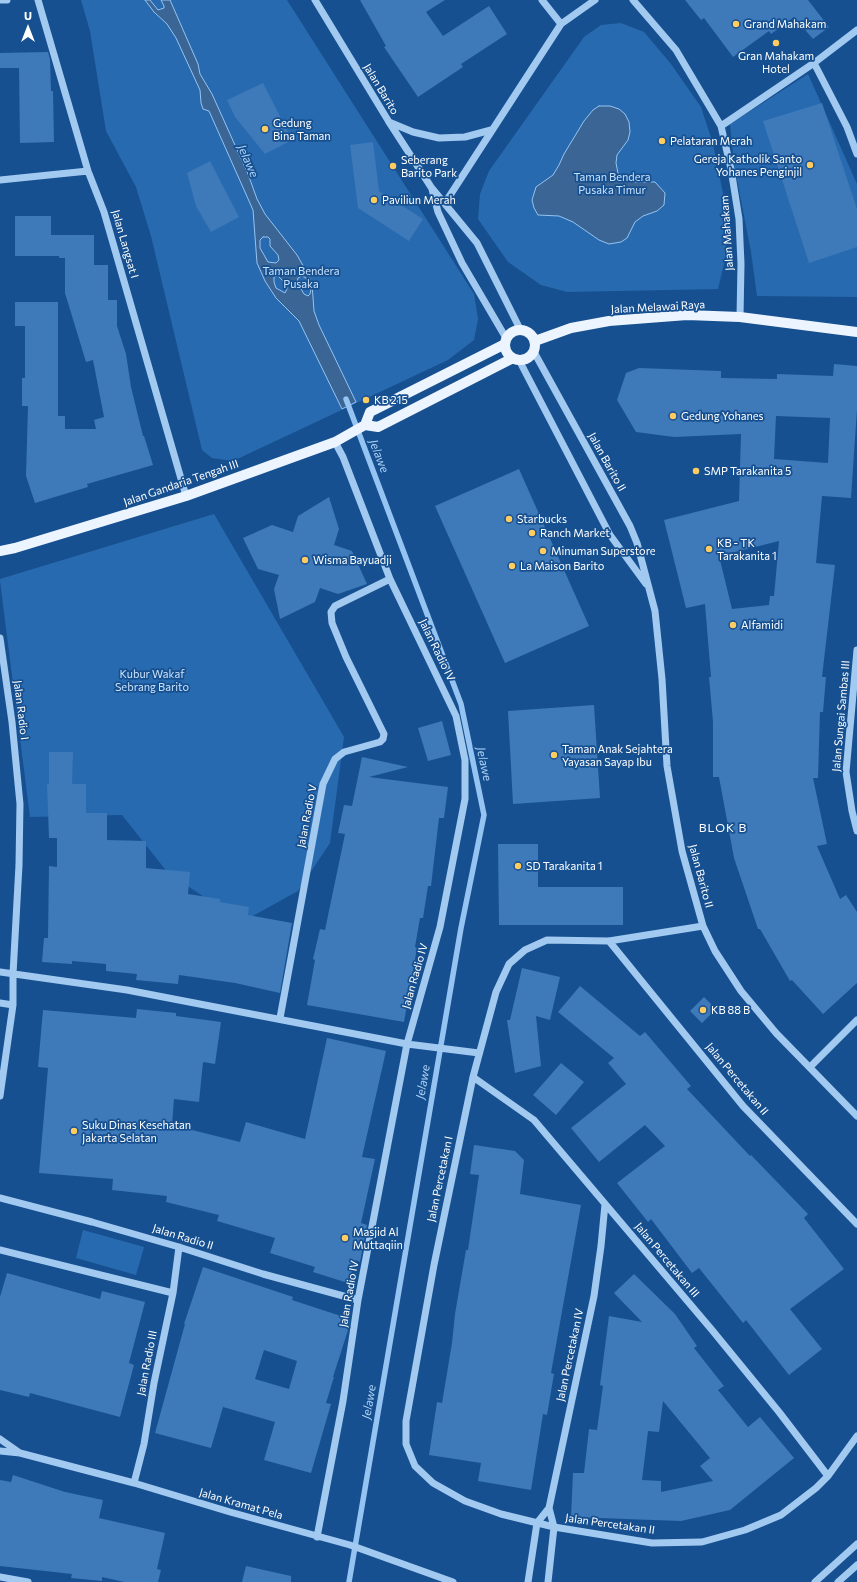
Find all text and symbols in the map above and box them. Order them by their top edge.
north arrow [8,8,48,48]
text: U [24,9,32,22]
place label: Grand Mahakam [744,17,826,31]
marker: Grand Mahakam [731,19,741,29]
marker: Gran Mahakam Hotel [771,38,781,48]
place label: Gran Mahakam Hotel [738,49,814,75]
street label: Jalan Barito [361,61,401,117]
place label: Gedung Bina Taman [273,116,331,142]
marker: Gedung Bina Taman [260,124,270,134]
place label: Pelataran Merah [670,134,752,148]
marker: Pelataran Merah [657,136,667,146]
water label: Jelawe [234,142,262,180]
place label: Gereja Katholik Santo Yohanes Penginjil [694,152,802,178]
place label: Seberang Barito Park [401,153,457,179]
marker: Gereja Katholik Santo Yohanes Penginjil [805,160,815,170]
marker: Seberang Barito Park [388,161,398,171]
park label: Taman Bendera Pusaka Timur [573,170,651,196]
place label: Paviliun Merah [382,193,456,207]
marker: Paviliun Merah [369,195,379,205]
street label: Jalan Mahakam [718,195,736,271]
street label: Jalan Langsat I [109,208,141,280]
park label: Taman Bendera Pusaka [262,264,340,290]
street label: Jalan Melawai Raya [611,298,705,316]
place label: KB 215 [374,393,408,407]
marker: KB 215 [361,395,371,405]
place label: Gedung Yohanes [681,409,764,423]
marker: Gedung Yohanes [668,411,678,421]
street label: Jalan Barito II [585,430,629,494]
water label: Jelawe [366,437,392,475]
street label: Jalan Gandaria Tengah III [122,457,240,509]
place label: SMP Tarakanita 5 [704,464,791,478]
marker: SMP Tarakanita 5 [691,466,701,476]
place label: Starbucks [517,512,567,526]
marker: Starbucks [504,514,514,524]
place label: Ranch Market [540,526,610,540]
marker: Ranch Market [527,528,537,538]
place label: KB - TK Tarakanita 1 [717,536,777,562]
place label: Minuman Superstore [551,544,656,558]
marker: KB - TK Tarakanita 1 [704,544,714,554]
marker: Minuman Superstore [538,546,548,556]
place label: Wisma Bayuadji [313,553,392,567]
marker: Wisma Bayuadji [300,555,310,565]
place label: La Maison Barito [520,559,604,573]
marker: La Maison Barito [507,561,517,571]
street label: Jalan Radio IV [416,617,458,683]
place label: Alfamidi [741,618,783,632]
marker: Alfamidi [728,620,738,630]
street label: Jalan Sungai Sambas III [830,660,852,772]
park label: Kubur Wakaf Sebrang Barito [115,667,189,693]
street label: Jalan Radio I [11,679,31,741]
place label: Taman Anak Sejahtera Yayasan Sayap Ibu [562,742,673,768]
water label: Jelawe [473,746,495,782]
marker: Taman Anak Sejahtera Yayasan Sayap Ibu [549,750,559,760]
street label: Jalan Radio V [294,783,320,849]
district label: BLOK B [699,821,747,835]
street label: Jalan Barito II [686,843,716,909]
place label: SD Tarakanita 1 [526,859,602,873]
marker: SD Tarakanita 1 [513,861,523,871]
street label: Jalan Radio IV [399,942,431,1010]
place label: KB 88 B [711,1003,750,1017]
marker: KB 88 B [698,1005,708,1015]
street label: Jalan Percetakan II [703,1040,771,1118]
water label: Jelawe [413,1064,433,1100]
place label: Suku Dinas Kesehatan Jakarta Selatan [82,1118,191,1144]
marker: Suku Dinas Kesehatan Jakarta Selatan [69,1126,79,1136]
street label: Jalan Percetakan I [424,1135,456,1223]
street label: Jalan Percetakan III [632,1220,702,1300]
street label: Jalan Radio II [151,1221,215,1253]
place label: Masjid Al Muttaqiin [353,1225,403,1251]
marker: Masjid Al Muttaqiin [340,1233,350,1243]
street label: Jalan Radio IV [337,1260,361,1328]
street label: Jalan Percetakan IV [554,1307,586,1403]
street label: Jalan Radio III [134,1329,160,1397]
water label: Jelawe [359,1384,379,1420]
street label: Jalan Kramat Pela [198,1486,284,1522]
street label: Jalan Percetakan II [564,1511,656,1537]

